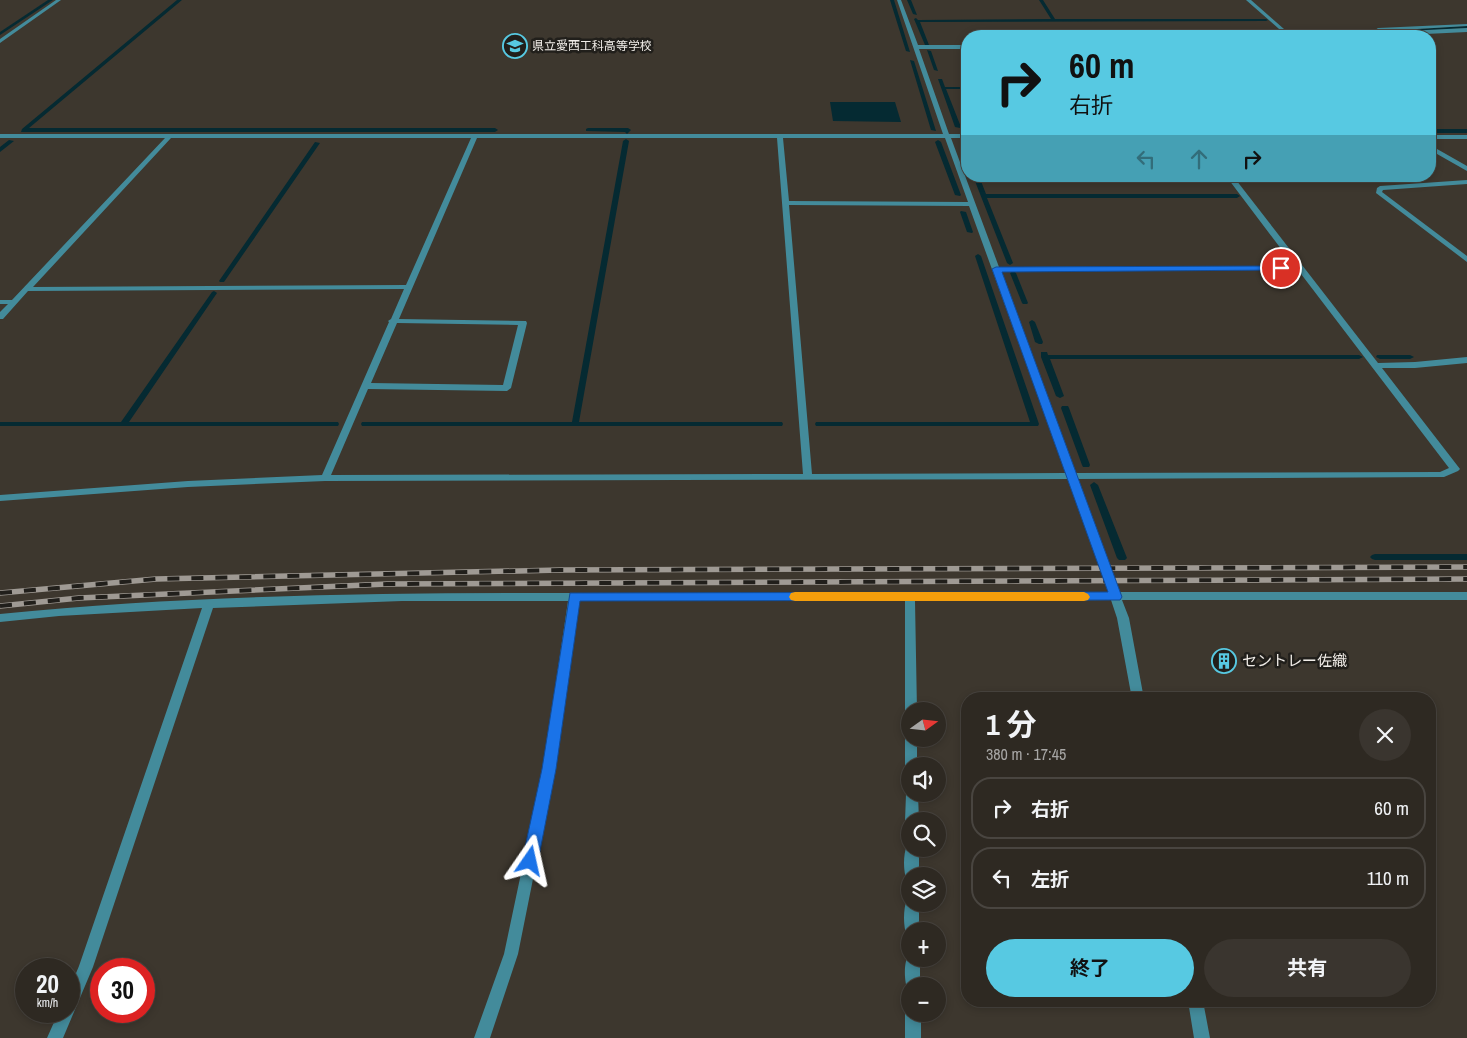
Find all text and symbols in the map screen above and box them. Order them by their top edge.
school or university icon: 県立愛西工科高等学校 [502,33,528,59]
place label: 県立愛西工科高等学校 [532,38,652,54]
text: 60 m [1069,42,1134,89]
icon: right [986,50,1051,115]
text: 右折 [1069,90,1113,120]
icon: left [1132,145,1160,173]
icon: ahead [1185,145,1213,173]
icon: right [1238,145,1266,173]
pin [1260,247,1302,289]
icon: arrive [1267,254,1295,282]
building icon: セントレー佐織 [1211,648,1237,674]
place label: セントレー佐織 [1242,650,1347,671]
north arrow [901,702,946,748]
map controls [901,702,946,1022]
text: 1 分 [986,704,1037,744]
button: close [1359,709,1411,761]
text: 380 m · 17:45 [986,743,1066,765]
button: sound [901,757,946,802]
icon: right [988,794,1016,822]
text: 60 m [1374,795,1409,821]
text: 右折 [1031,796,1069,822]
button: search [901,812,946,857]
position arrow [503,834,555,886]
icon: left [988,864,1016,892]
text: 110 m [1367,865,1409,891]
text: 左折 [1031,866,1069,892]
button: layers [901,867,946,912]
button: + [901,922,946,967]
button: 終了 [986,939,1194,997]
button: 共有 [1204,939,1411,997]
speed limit sign: 30 [90,958,155,1023]
text: 20 [36,967,59,1001]
button: − [901,977,946,1022]
text: km/h [37,995,58,1011]

